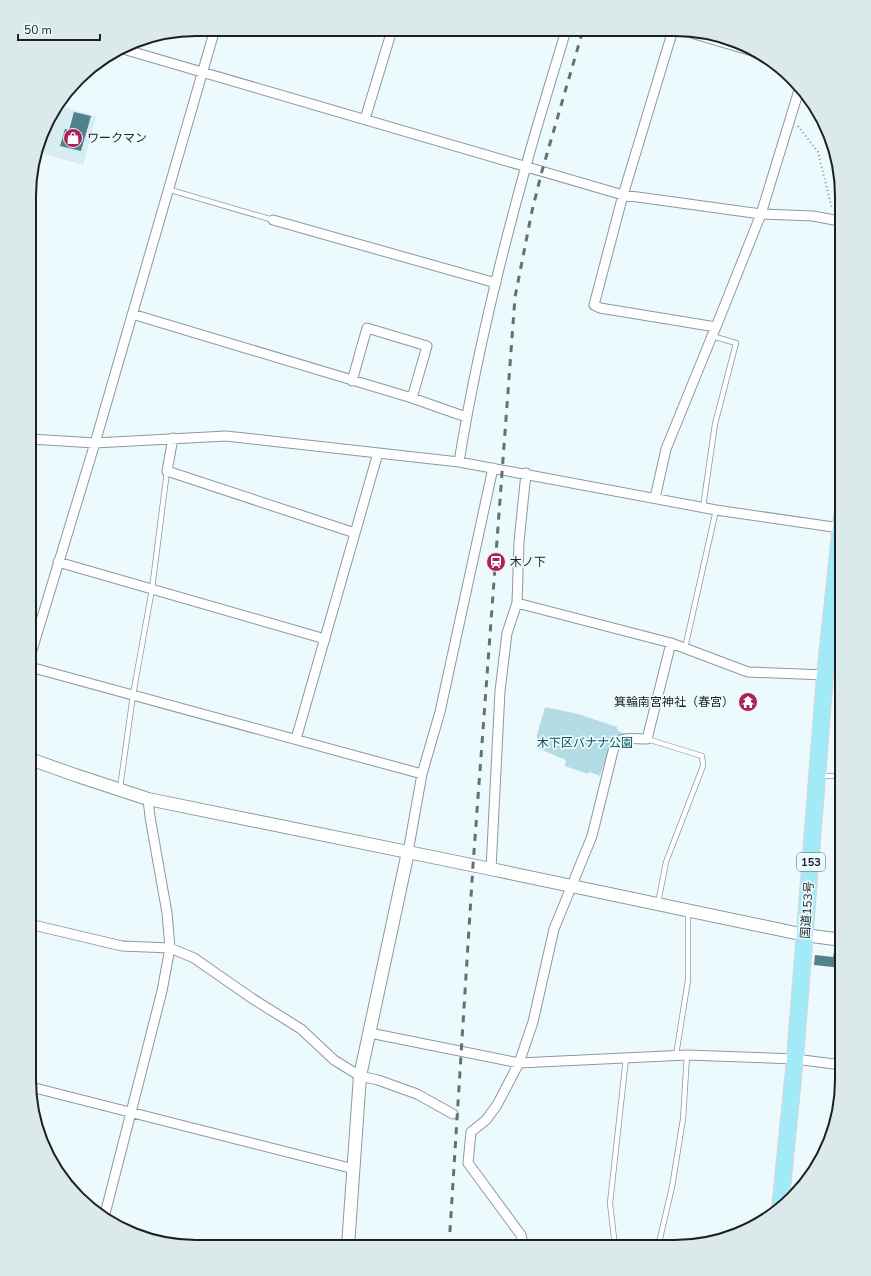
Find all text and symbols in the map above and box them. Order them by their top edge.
scale bar [18,16,100,42]
text: 50 m [24,22,52,38]
shop icon: ワークマン [62,127,84,149]
place label: ワークマン [87,130,147,146]
station icon: 木ノ下 [485,551,507,573]
place label: 木ノ下 [510,554,546,570]
temple icon: 箕輪南宮神社（春宮） [737,691,759,713]
place label: 箕輪南宮神社（春宮） [614,694,734,710]
park label: 木下区バナナ公園 [537,735,633,751]
road number: 153 [797,853,825,871]
street label: 国道153号 [797,881,817,939]

